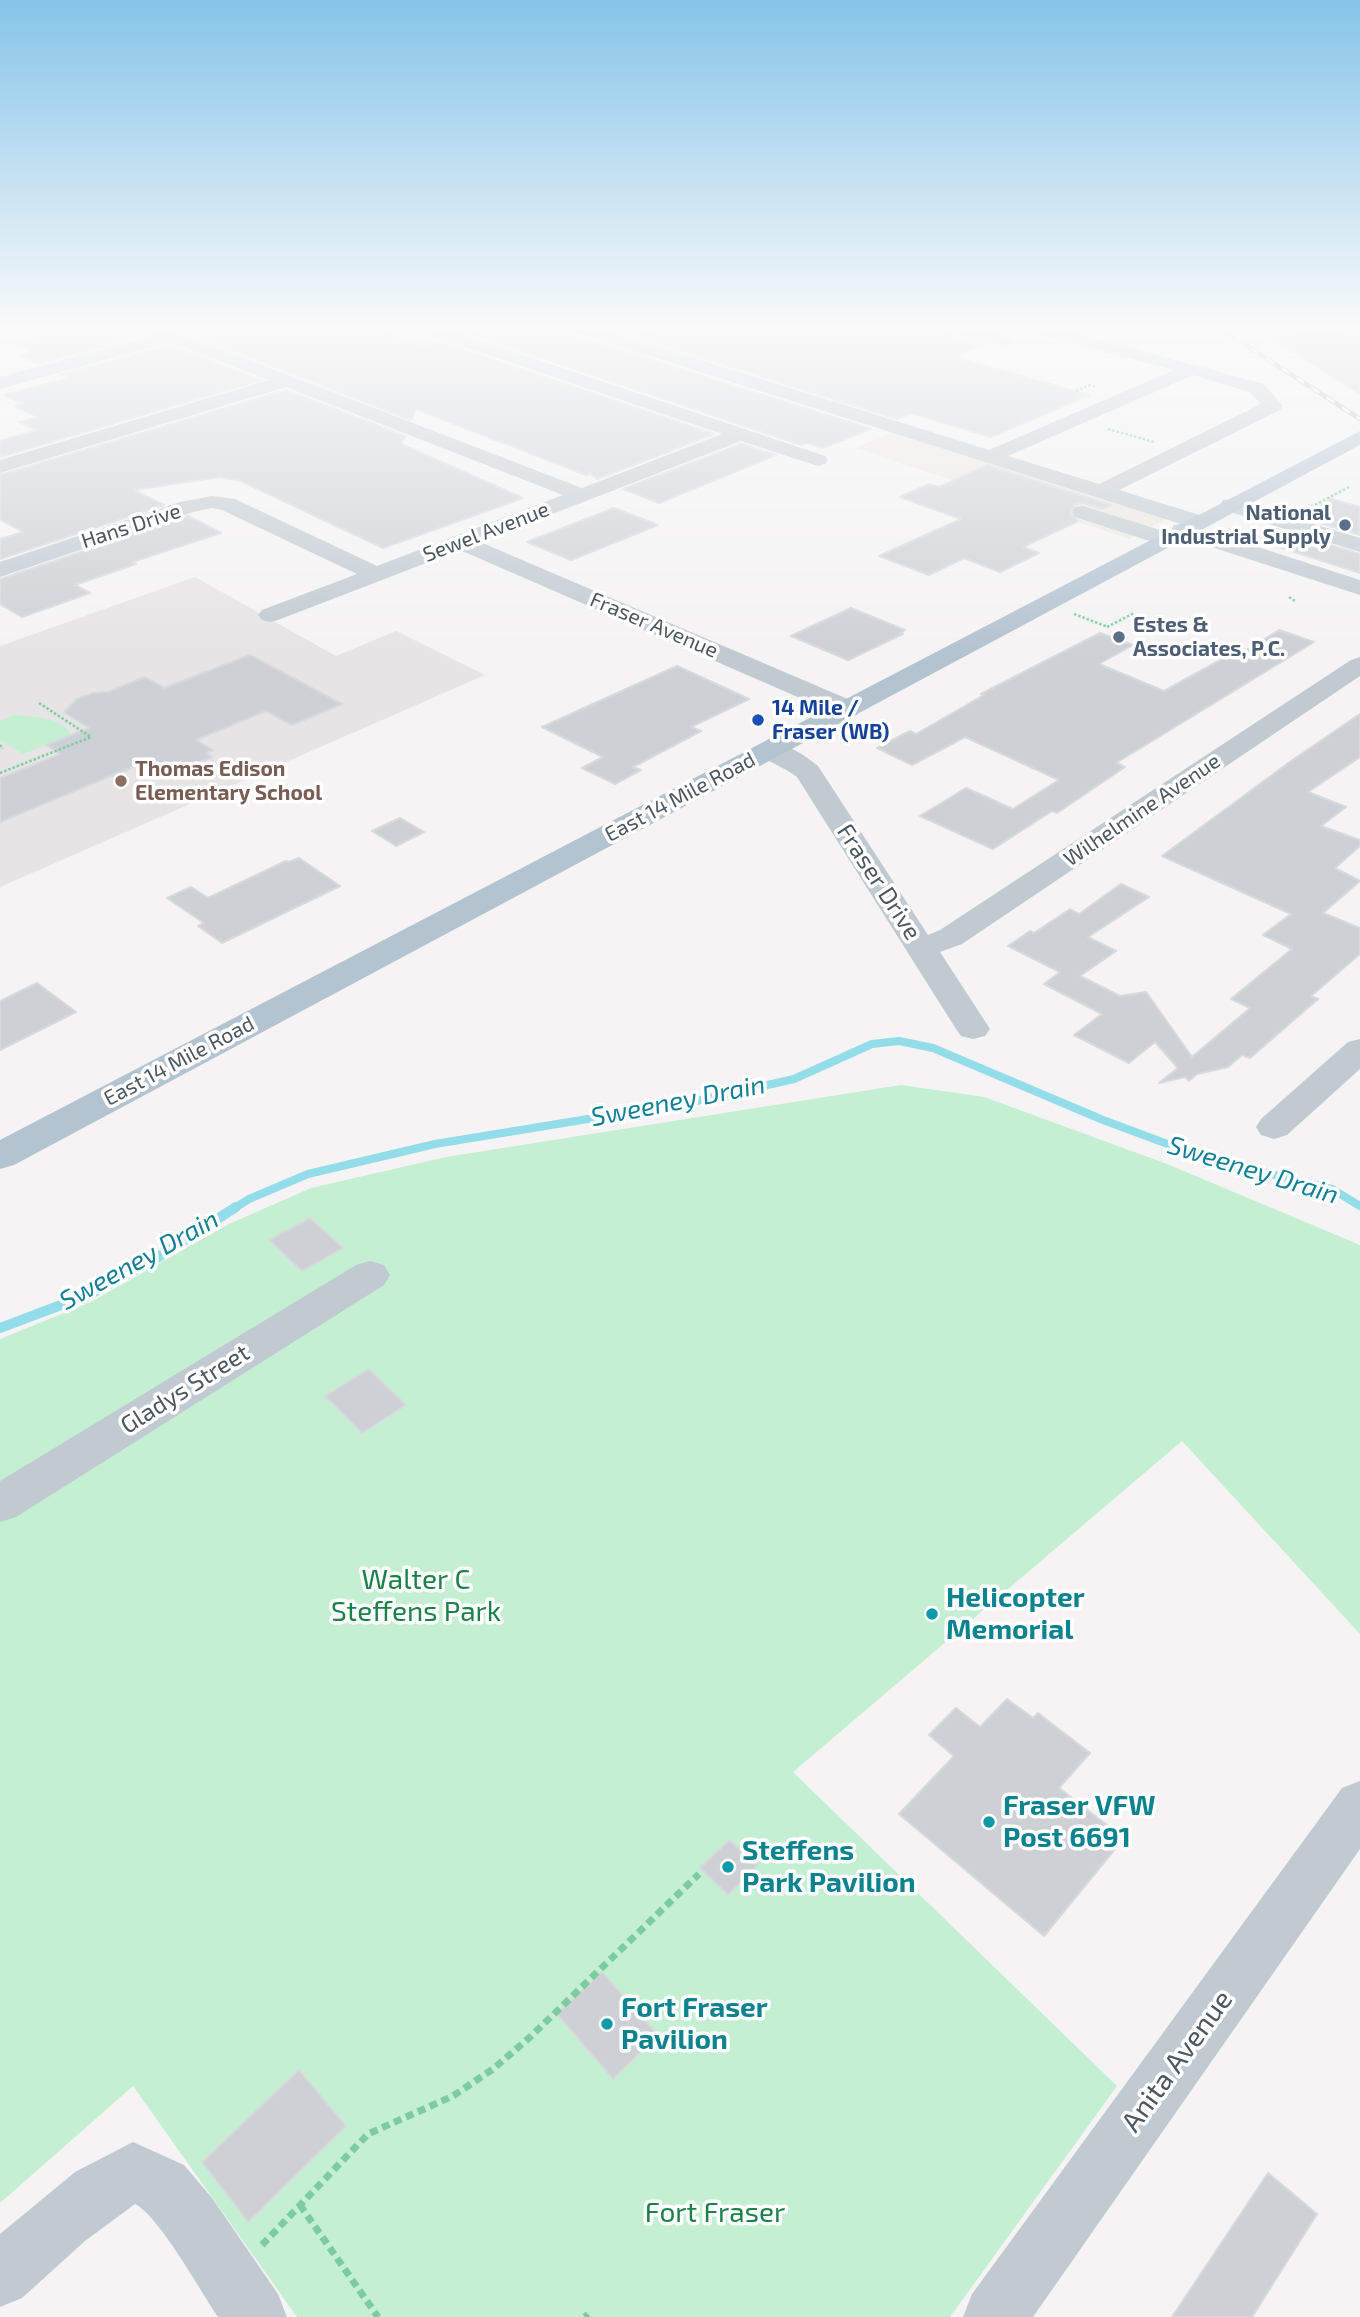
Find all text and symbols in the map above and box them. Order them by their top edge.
street label: Sewel Avenue [419,496,553,568]
street label: Hans Drive [78,498,184,554]
place label: National Industrial Supply [1161,500,1331,550]
marker: National Industrial Supply [1337,517,1353,533]
street label: Fraser Avenue [586,587,722,663]
place label: Estes & Associates, P.C. [1133,612,1285,662]
marker: Estes & Associates, P.C. [1111,629,1127,645]
place label: 14 Mile / Fraser (WB) [772,695,889,745]
marker: 14 Mile / Fraser (WB) [750,712,766,728]
street label: East 14 Mile Road [600,747,760,847]
street label: Wilhelmine Avenue [1059,748,1225,872]
place label: Thomas Edison Elementary School [135,756,322,806]
marker: Thomas Edison Elementary School [113,773,129,789]
street label: Fraser Drive [831,819,927,945]
street label: East 14 Mile Road [99,1011,259,1111]
water label: Sweeney Drain [588,1069,768,1133]
water label: Sweeney Drain [1164,1129,1342,1211]
water label: Sweeney Drain [54,1203,224,1317]
street label: Gladys Street [115,1338,255,1440]
park label: Walter C Steffens Park [331,1563,501,1629]
place label: Helicopter Memorial [946,1581,1085,1647]
marker: Helicopter Memorial [924,1606,940,1622]
place label: Fraser VFW Post 6691 [1003,1789,1155,1855]
marker: Fraser VFW Post 6691 [981,1814,997,1830]
place label: Steffens Park Pavilion [742,1834,916,1900]
marker: Steffens Park Pavilion [720,1859,736,1875]
street label: Anita Avenue [1114,1984,1240,2138]
place label: Fort Fraser Pavilion [621,1991,768,2057]
marker: Fort Fraser Pavilion [599,2016,615,2032]
park label: Fort Fraser [645,2196,785,2230]

